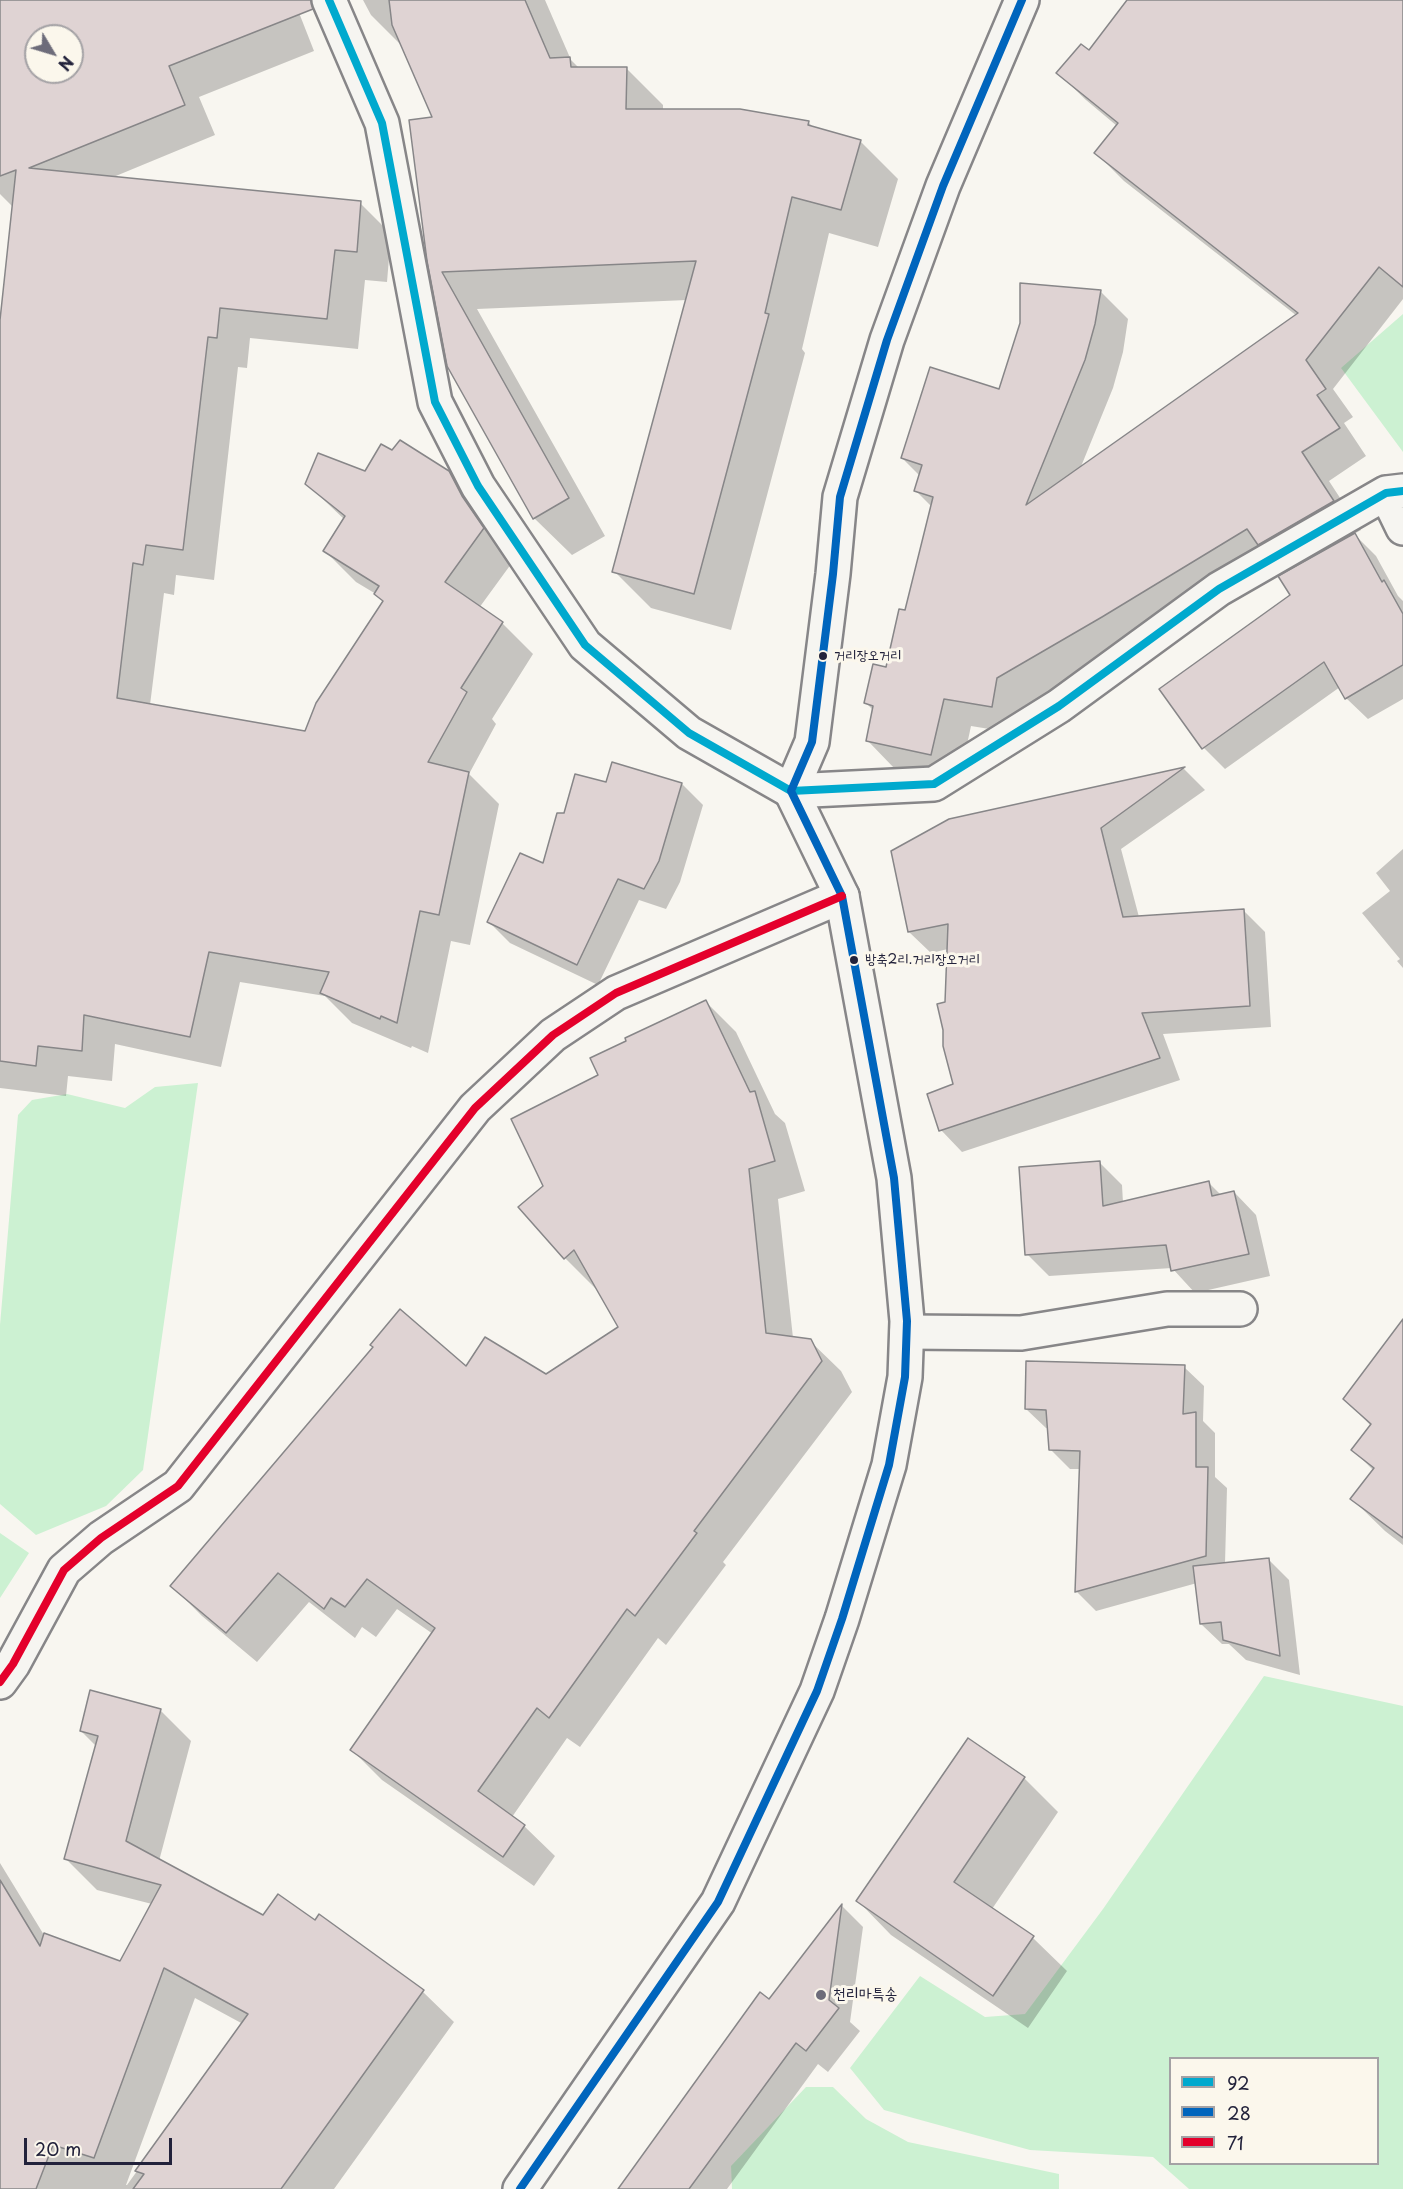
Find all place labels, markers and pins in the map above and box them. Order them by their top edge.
place label: 거리장오거리 [834,648,902,664]
marker: 거리장오거리 [817,650,829,662]
place label: 방축2리.거리장오거리 [865,952,980,968]
marker: 방축2리.거리장오거리 [848,954,860,966]
place label: 천리마특송 [833,1985,897,2005]
marker: 천리마특송 [814,1988,828,2002]

